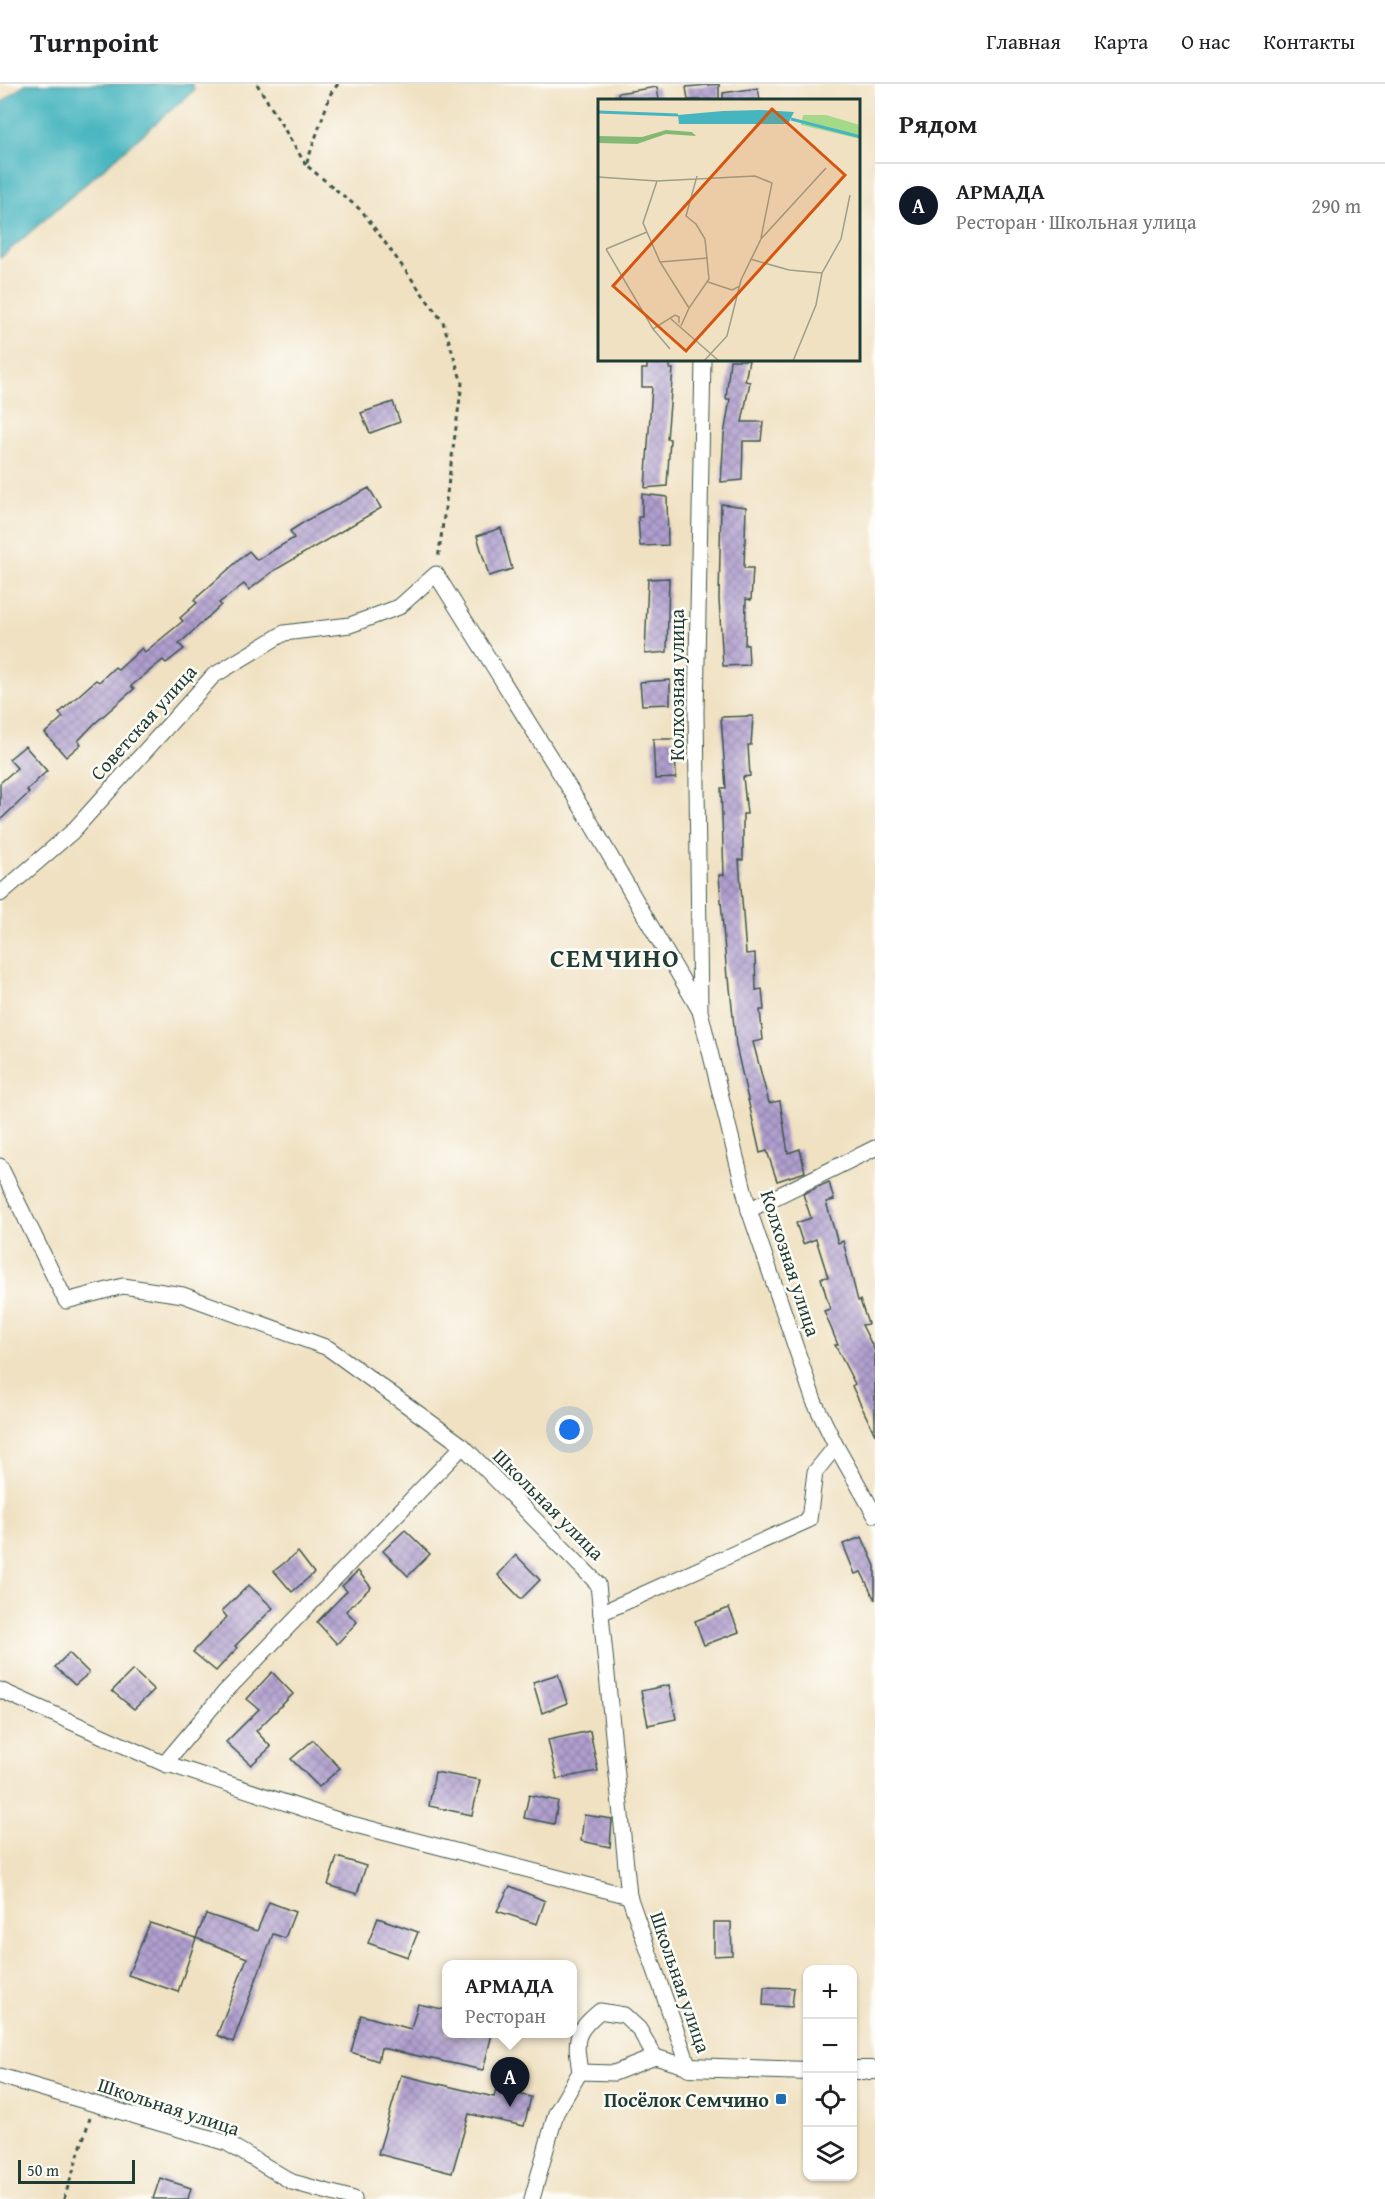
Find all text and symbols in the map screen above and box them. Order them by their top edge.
text: Turnpoint [30,21,159,62]
text: Главная [986,26,1061,57]
text: Карта [1094,26,1148,57]
text: О нас [1181,26,1230,57]
text: Контакты [1263,26,1355,57]
inset map [598,99,860,362]
text: Рядом [899,104,977,143]
text: АРМАДА [956,175,1045,207]
text: A [912,191,925,220]
text: 290 m [1311,191,1361,220]
text: Ресторан · Школьная улица [956,207,1196,236]
street label: Колхозная улица [662,608,691,761]
street label: Советская улица [83,657,203,786]
district label: СЕМЧИНО [550,938,680,977]
street label: Колхозная улица [754,1186,828,1340]
your location [555,1415,584,1444]
street label: Школьная улица [487,1442,612,1567]
street label: Школьная улица [643,1908,719,2057]
popup [442,1960,577,2038]
map controls [803,1965,857,2181]
button: + [803,1965,857,2019]
text: АРМАДА [465,1969,554,2001]
text: Ресторан [465,2001,546,2030]
button: − [803,2019,857,2073]
pin: A [490,2058,530,2107]
street label: Школьная улица [94,2069,244,2143]
button: locate [803,2073,857,2127]
place label: Посёлок Семчино [604,2085,769,2114]
marker: Посёлок Семчино [774,2092,788,2106]
button: layers [803,2127,857,2181]
scale bar [18,2157,135,2184]
text: 50 m [27,2158,59,2182]

